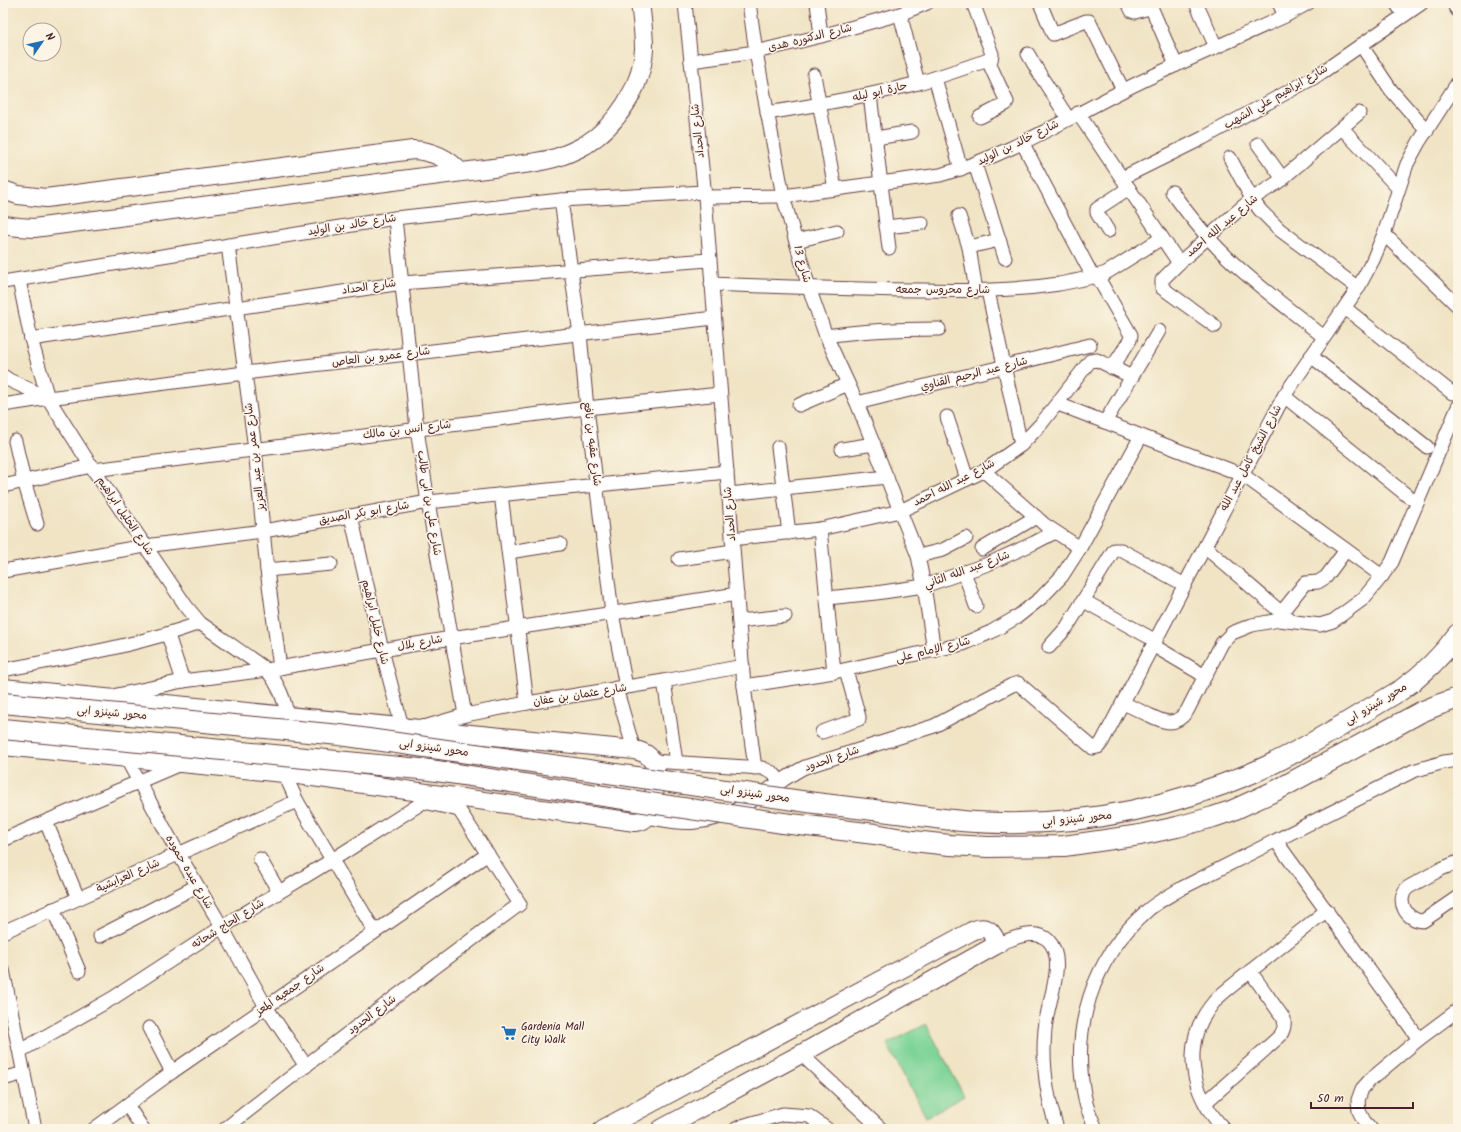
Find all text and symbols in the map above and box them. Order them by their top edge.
street label: شارع الدكتوره هدى [766,19,854,57]
north arrow [22,22,62,62]
text: N [40,29,59,45]
street label: شارع ابراهيم علي الشهب [1221,60,1332,135]
street label: حارة ابو ليله [851,77,909,107]
street label: شارع الحداد [686,103,710,159]
street label: شارع خالد بن الوليد [974,115,1062,171]
street label: شارع عبد الله احمد [1182,190,1262,262]
street label: شارع خالد بن الوليد [306,209,398,241]
street label: شارع 13 [788,243,816,285]
street label: شارع الحداد [341,274,397,300]
street label: شارع محروس جمعه [896,281,990,299]
street label: شارع عمرو بن العاص [331,342,431,372]
street label: شارع عبد الرحيم القناوي [919,352,1029,396]
street label: شارع عقبه بن نافع [578,401,606,487]
street label: شارع عمر بن عبد العزيز [239,402,271,513]
street label: شارع الشيخ كامل عبد الله [1215,402,1287,514]
street label: شارع انس بن مالك [362,416,452,444]
street label: شارع على بن ابى طالب [412,449,446,557]
street label: شارع عبد الله احمد [910,455,998,511]
street label: شارع الخليل ابراهيم [92,473,158,559]
street label: شارع الحداد [719,486,741,542]
street label: شارع ابو بكر الصديق [317,496,411,530]
street label: شارع عبد الله الثاني [922,546,1013,595]
street label: شارع خليل ابراهيم [356,578,394,666]
street label: شارع بلال [396,630,444,656]
street label: شارع الإمام على [894,632,972,668]
street label: محور شينزو ابى [1341,678,1411,730]
street label: شارع عثمان بن عفان [532,679,628,711]
street label: محور شينزو ابى [76,701,148,725]
street label: محور شينزو ابى [398,734,470,762]
street label: شارع الحدود [802,741,862,777]
street label: محور شينزو ابى [719,780,791,808]
street label: محور شينزو ابى [1041,806,1113,832]
street label: شارع عبده حموده [160,831,218,913]
street label: شارع العرايشية [93,854,163,898]
street label: شارع الحاج شحاته [188,894,268,954]
street label: شارع جمعيه المعز [251,959,328,1021]
street label: شارع الحدود [344,991,400,1039]
place label: Gardenia Mall City Walk [521,1018,585,1049]
supermarket icon: Gardenia Mall City Walk [500,1024,518,1042]
scale bar [1311,1084,1413,1110]
text: 50 m [1317,1089,1344,1108]

